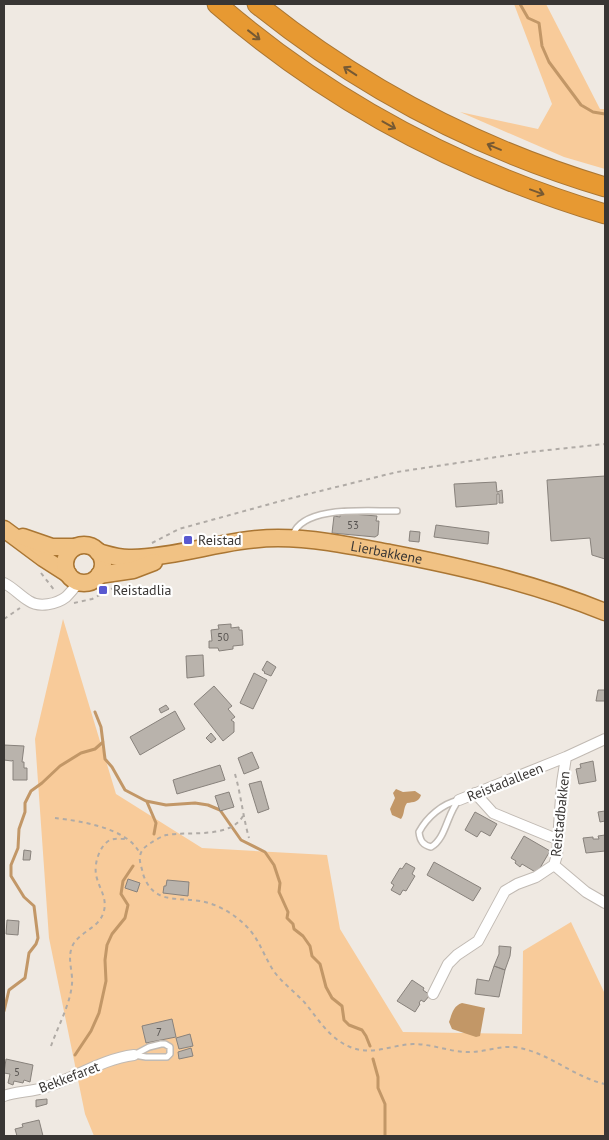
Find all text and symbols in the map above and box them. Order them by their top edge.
one-way arrow [247,29,260,40]
one-way arrow [343,66,357,76]
one-way arrow [382,120,397,130]
one-way arrow [486,141,501,150]
one-way arrow [529,188,544,197]
house number: 53 [347,518,359,532]
place label: Reistad [198,531,242,549]
marker: Reistad [182,534,194,546]
street label: Lierbakkene [349,537,424,568]
place label: Reistadlia [113,581,171,599]
marker: Reistadlia [97,584,109,596]
house number: 50 [217,630,229,644]
street label: Reistadalleen [464,759,546,805]
street label: Reistadbakken [547,770,573,858]
house number: 7 [156,1025,162,1039]
street label: Bekkefaret [36,1057,102,1097]
house number: 5 [14,1065,20,1079]

